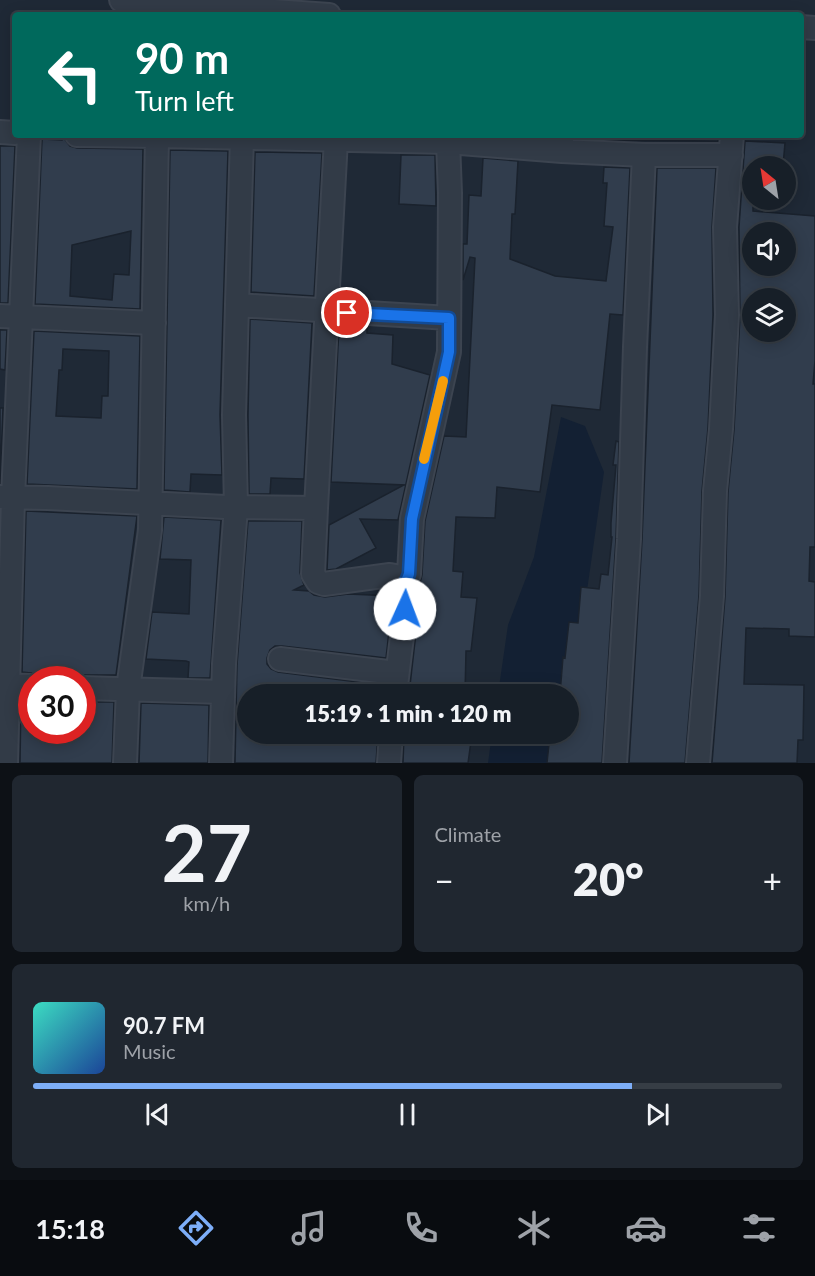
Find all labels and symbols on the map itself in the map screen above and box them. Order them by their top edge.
north arrow [742,156,796,210]
pin [321,287,372,338]
position arrow [373,577,437,641]
speed limit sign: 30 [18,666,96,744]

